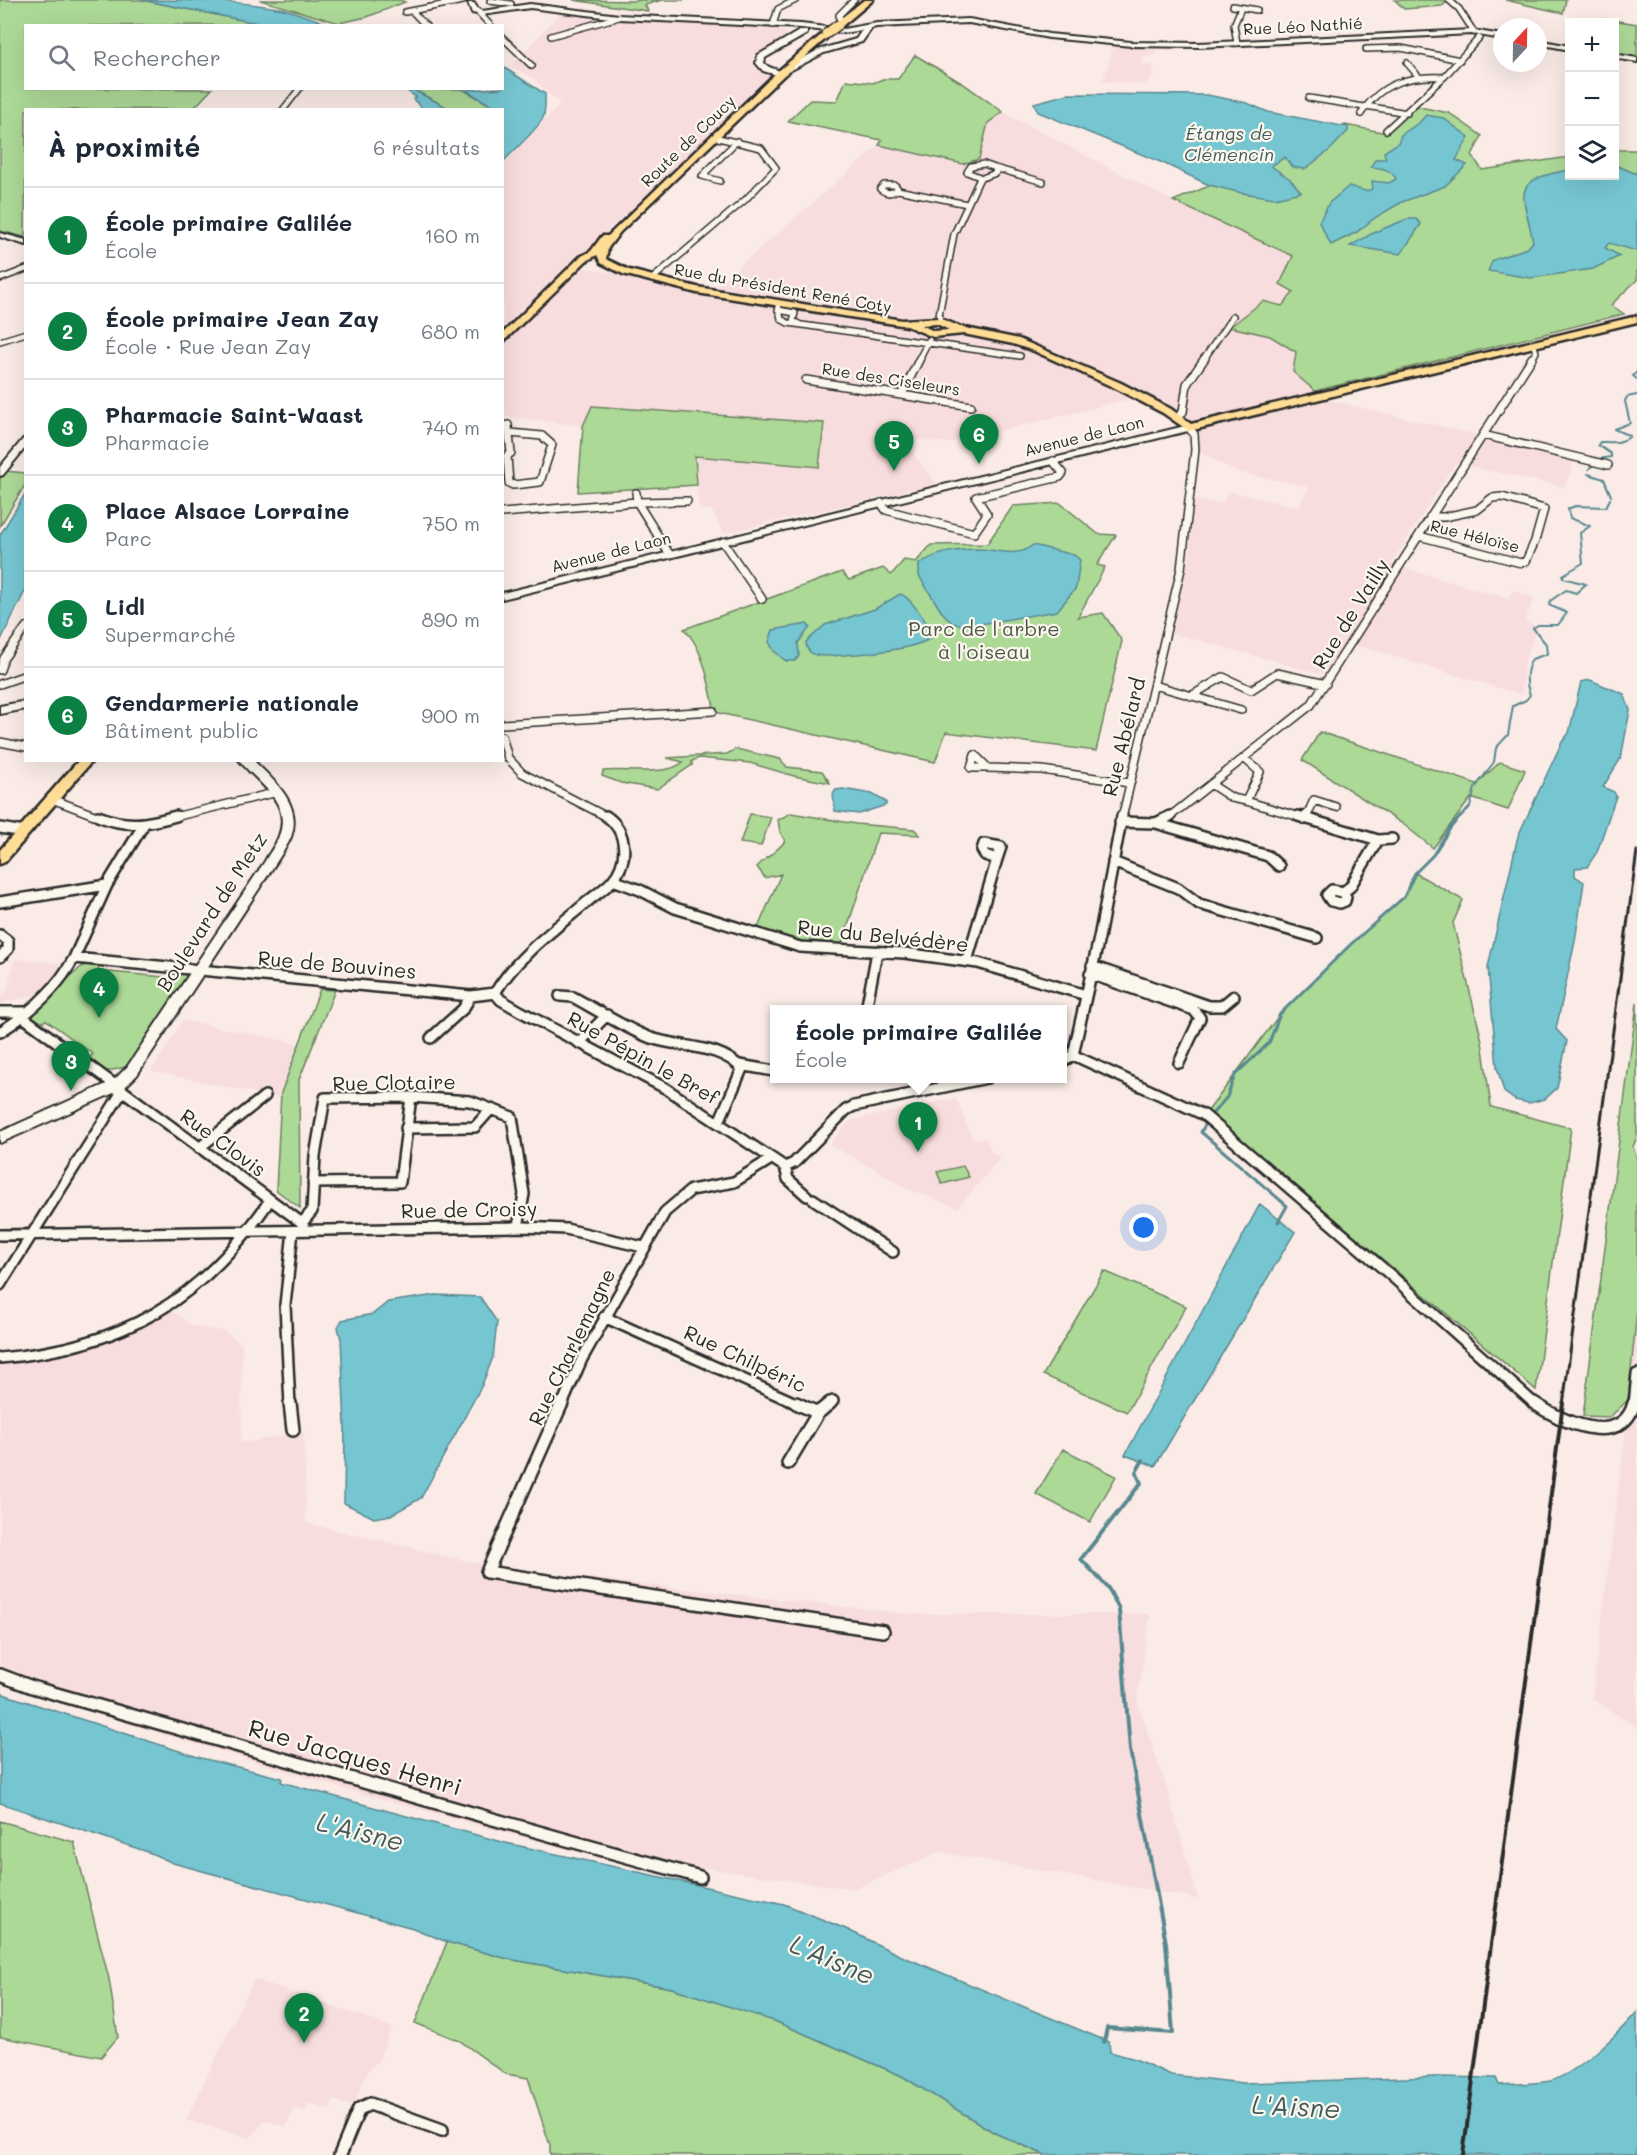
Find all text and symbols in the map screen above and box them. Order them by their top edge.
street label: Rue Léo Nathié [1243,12,1363,39]
north arrow [1493,18,1547,72]
map controls [1565,18,1619,180]
button: + [1565,18,1619,72]
search box [24,24,504,90]
icon: search [45,41,78,74]
text: Rechercher [93,43,221,72]
button: − [1565,72,1619,126]
street label: Route de Coucy [636,90,739,191]
water label: Étangs de Clémencin [1184,121,1274,166]
button: layers [1565,126,1619,180]
text: À proximité [48,130,200,164]
text: 6 résultats [373,134,480,160]
text: École primaire Galilée [105,208,352,237]
text: 1 [63,222,72,248]
text: 160 m [424,222,480,248]
text: École [105,237,157,263]
street label: Rue du Président René Coty [673,258,893,317]
text: École primaire Jean Zay [105,304,379,333]
text: 2 [62,318,73,344]
text: 680 m [421,318,480,344]
text: École · Rue Jean Zay [105,333,311,359]
street label: Rue des Ciseleurs [821,357,962,400]
text: Pharmacie Saint-Waast [105,400,363,429]
street label: Avenue de Laon [1022,411,1146,461]
text: 3 [62,414,74,440]
text: 740 m [422,414,480,440]
pin: 6 [960,414,998,464]
pin: 5 [874,422,914,471]
text: Pharmacie [105,429,210,455]
text: Place Alsace Lorraine [105,496,349,525]
text: 4 [61,510,74,536]
text: 750 m [423,510,480,536]
street label: Rue Héloïse [1428,514,1522,557]
text: Parc [105,525,151,551]
street label: Avenue de Laon [549,527,673,577]
street label: Rue de Vailly [1306,553,1395,674]
text: Lidl [105,592,145,621]
text: 5 [62,606,73,632]
text: 890 m [421,606,480,632]
park label: Parc de l'arbre à l'oiseau [908,615,1060,664]
text: Supermarché [105,621,236,647]
street label: Rue Abélard [1096,675,1150,799]
text: Gendarmerie nationale [105,688,359,717]
text: 6 [61,702,74,728]
text: 900 m [421,702,480,728]
text: Bâtiment public [105,717,258,743]
street label: Boulevard de Metz [150,827,272,996]
street label: Rue du Belvédère [796,913,970,957]
street label: Rue de Bouvines [257,944,417,984]
pin: 4 [80,968,118,1018]
street label: Rue Pépin le Bref [563,1005,725,1110]
popup [770,1005,1067,1083]
text: École primaire Galilée [795,1017,1042,1046]
pin: 3 [52,1042,90,1091]
text: École [795,1046,847,1072]
street label: Rue Clotaire [332,1068,456,1096]
street label: Rue Clovis [175,1102,272,1182]
pin: 1 [898,1102,938,1152]
street label: Rue de Croisy [401,1195,537,1223]
your location [1129,1213,1158,1242]
street label: Rue Charlemagne [522,1264,620,1429]
street label: Rue Chilpéric [680,1318,811,1398]
street label: Rue Jacques Henri [245,1711,466,1802]
water label: L'Aisne [313,1804,407,1858]
water label: L'Aisne [785,1926,880,1992]
pin: 2 [284,1994,324,2043]
water label: L'Aisne [1251,2087,1341,2125]

